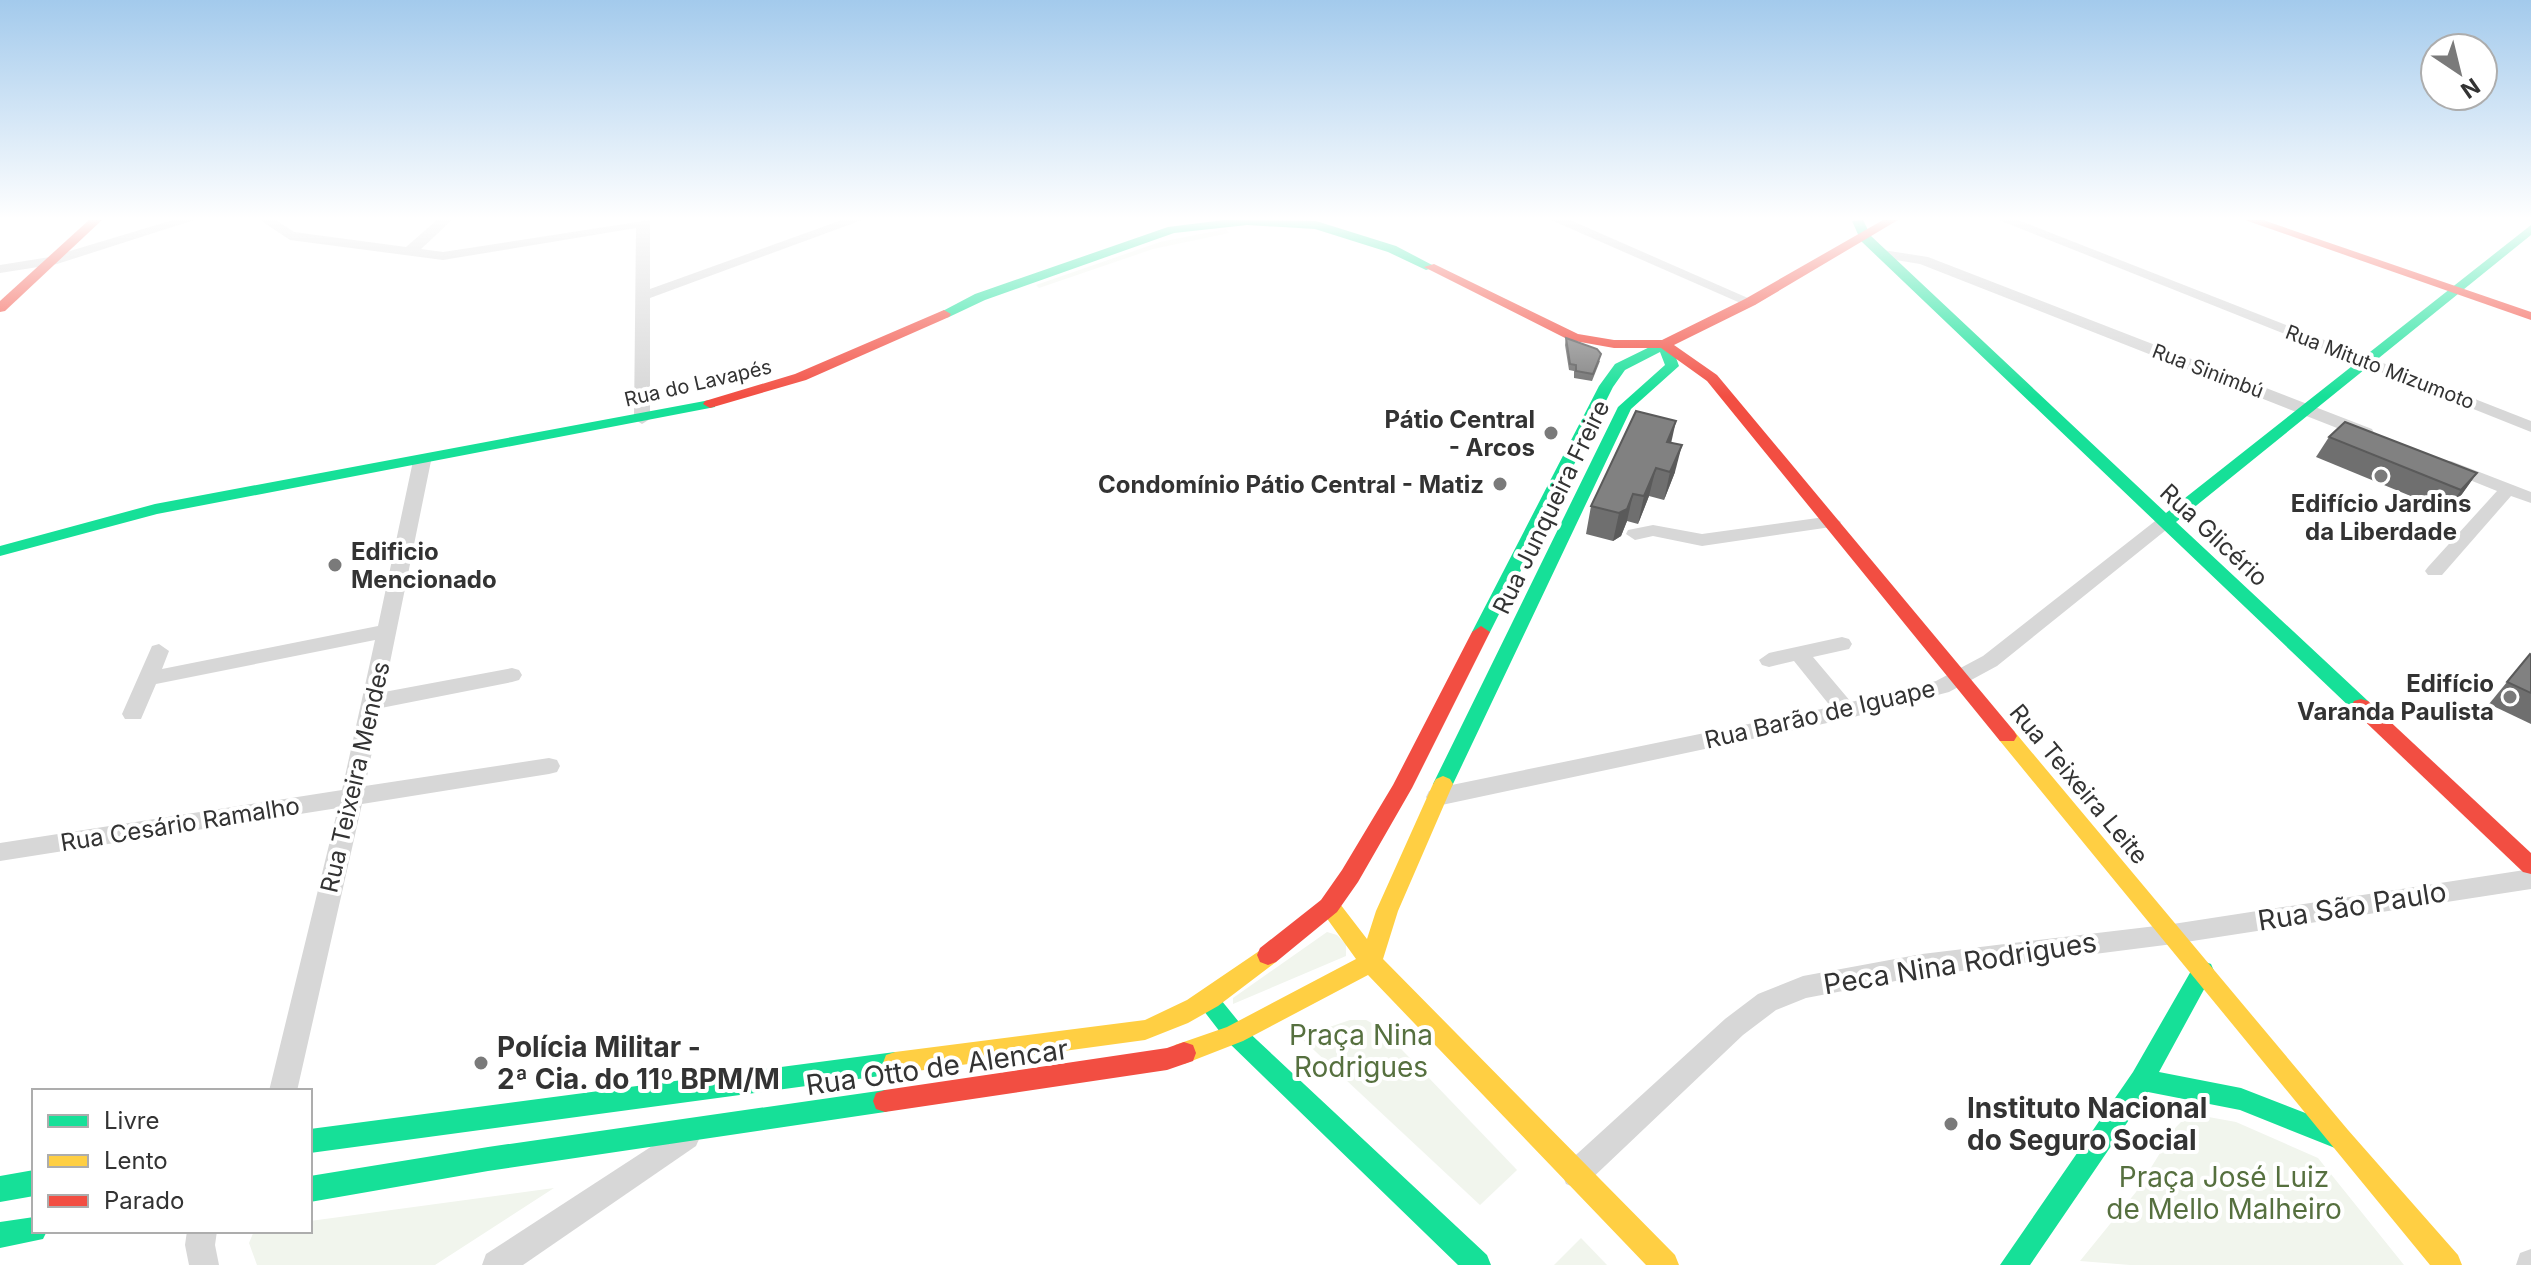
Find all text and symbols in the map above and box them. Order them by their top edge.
north arrow [2419,32,2499,112]
text: N [2456,73,2485,104]
street label: Rua Mituto Mizumoto [2282,320,2478,414]
street label: Rua Sinimbú [2149,339,2267,403]
street label: Rua do Lavapés [622,354,774,412]
street label: Rua Junqueira Freire [1487,395,1615,619]
place label: Pátio Central - Arcos [1384,405,1535,462]
marker: Pátio Central - Arcos [1542,424,1560,442]
marker: Edifício Jardins da Liberdade [2372,467,2390,485]
place label: Condomínio Pátio Central - Matiz [1098,470,1484,499]
marker: Condomínio Pátio Central - Matiz [1491,475,1509,493]
street label: Rua Glicério [2154,478,2274,592]
place label: Edifício Jardins da Liberdade [2291,489,2471,546]
place label: Edificio Mencionado [351,537,497,594]
marker: Edificio Mencionado [326,556,344,574]
street label: Rua Teixeira Mendes [314,659,396,895]
place label: Edifício Varanda Paulista [2297,669,2494,726]
street label: Rua Barão de Iguape [1702,673,1938,755]
marker: Edifício Varanda Paulista [2501,688,2519,706]
street label: Rua Teixeira Leite [2004,698,2154,870]
street label: Rua Cesário Ramalho [58,791,302,857]
street label: Rua São Paulo [2255,874,2449,938]
street label: Peca Nina Rodrigues [1821,925,2099,1001]
park label: Praça Nina Rodrigues [1289,1018,1433,1084]
place label: Polícia Militar - 2ª Cia. do 11º BPM/M [497,1030,780,1096]
street label: Rua Otto de Alencar [804,1032,1070,1102]
marker: Polícia Militar - 2ª Cia. do 11º BPM/M [472,1054,490,1072]
legend [32,1089,312,1233]
place label: Instituto Nacional do Seguro Social [1967,1091,2207,1157]
text: Livre [104,1106,160,1135]
marker: Instituto Nacional do Seguro Social [1942,1115,1960,1133]
text: Lento [104,1146,168,1175]
park label: Praça José Luiz de Mello Malheiro [2106,1160,2342,1226]
text: Parado [104,1186,184,1215]

